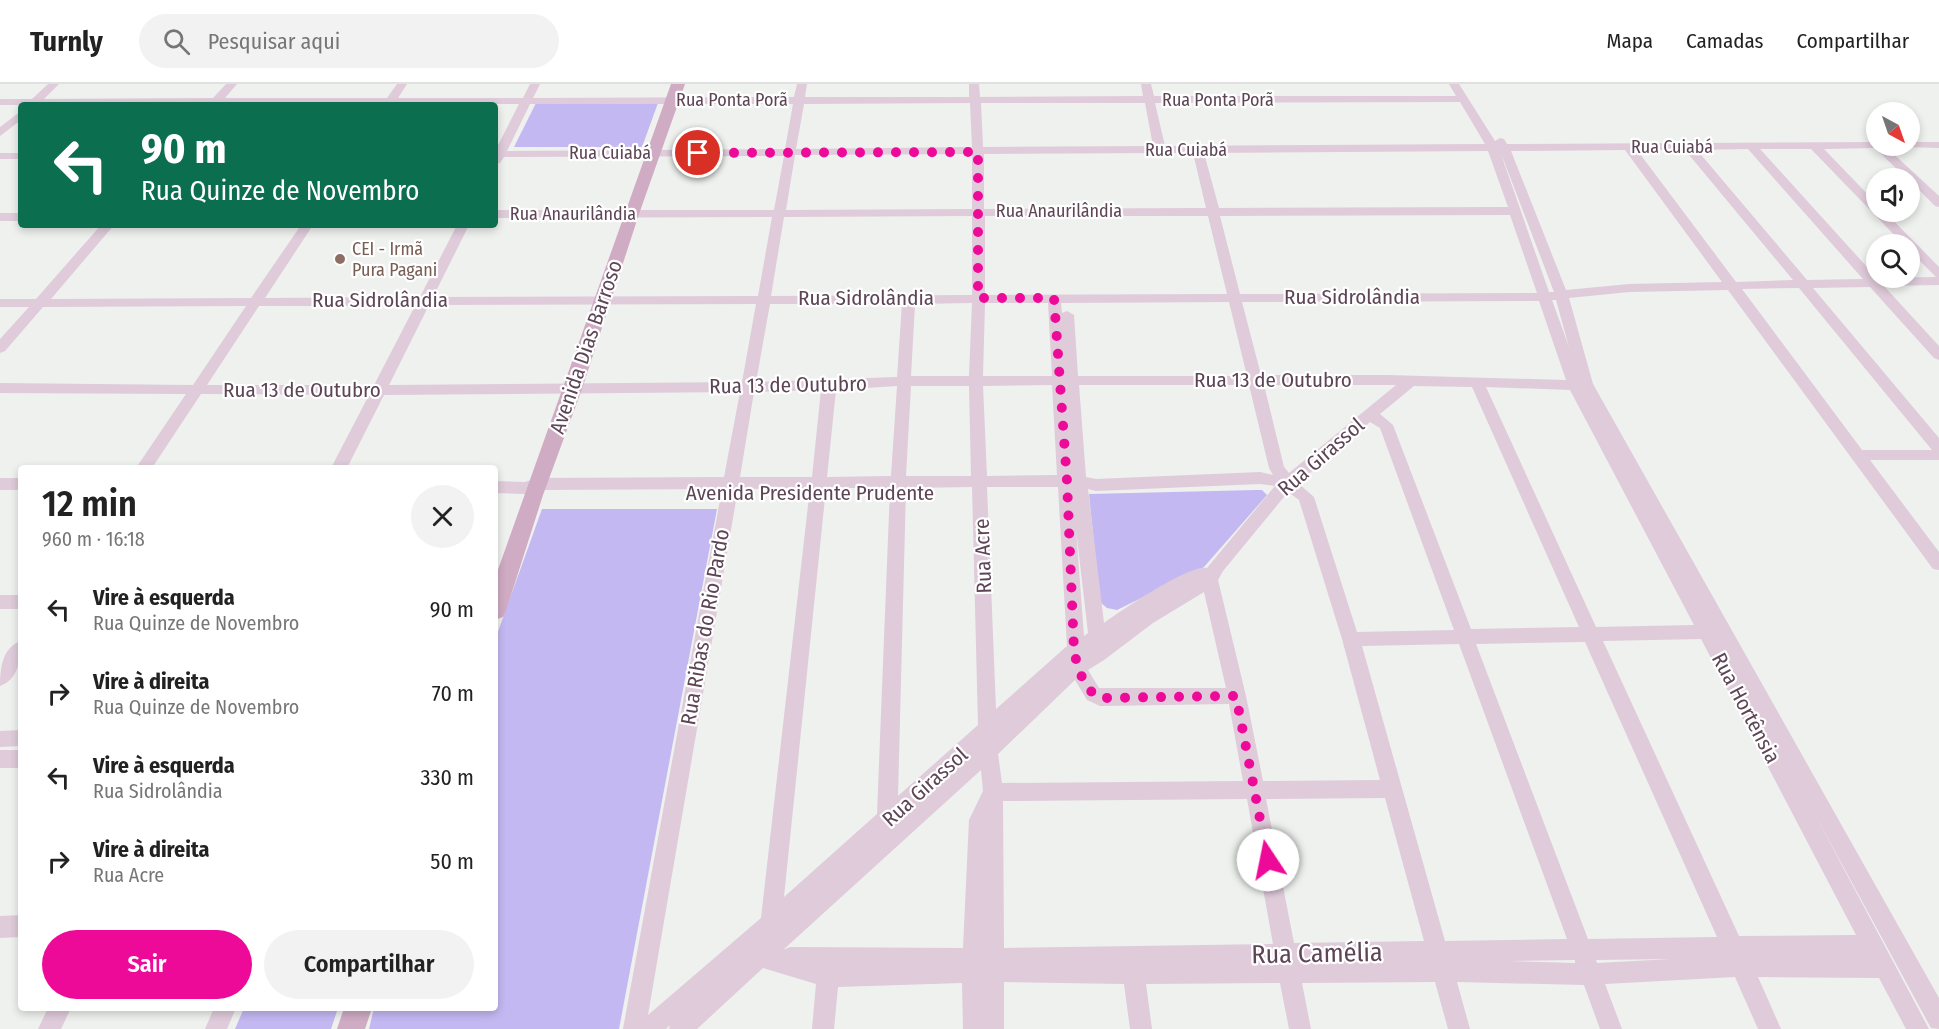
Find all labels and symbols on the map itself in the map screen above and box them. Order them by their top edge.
street label: Rua Ponta Porã [676,89,788,111]
street label: Rua Ponta Porã [1162,89,1274,111]
north arrow [1866,102,1920,156]
pin [672,127,723,178]
street label: Rua Cuiabá [1631,136,1713,158]
street label: Rua Cuiabá [1145,139,1227,161]
street label: Rua Cuiabá [569,142,651,164]
street label: Rua Anaurilândia [996,200,1122,222]
street label: Rua Anaurilândia [510,203,636,225]
place label: CEI - Irmã Pura Pagani [352,238,437,281]
marker: CEI - Irmã Pura Pagani [333,252,347,266]
street label: Avenida Dias Barroso [544,257,628,437]
street label: Rua Sidrolândia [1284,284,1420,310]
street label: Rua Sidrolândia [798,285,934,311]
street label: Rua Sidrolândia [312,287,448,313]
street label: Rua 13 de Outubro [1194,367,1352,393]
street label: Rua 13 de Outubro [709,371,867,399]
street label: Rua 13 de Outubro [223,377,381,403]
street label: Rua Girassol [1272,412,1370,502]
street label: Avenida Presidente Prudente [686,480,934,506]
street label: Rua Acre [969,518,997,594]
street label: Rua Ribas do Rio Pardo [675,527,735,727]
street label: Rua Hortênsia [1706,648,1786,768]
street label: Rua Girassol [877,742,973,832]
position arrow [1236,828,1300,892]
street label: Rua Camélia [1251,937,1383,970]

